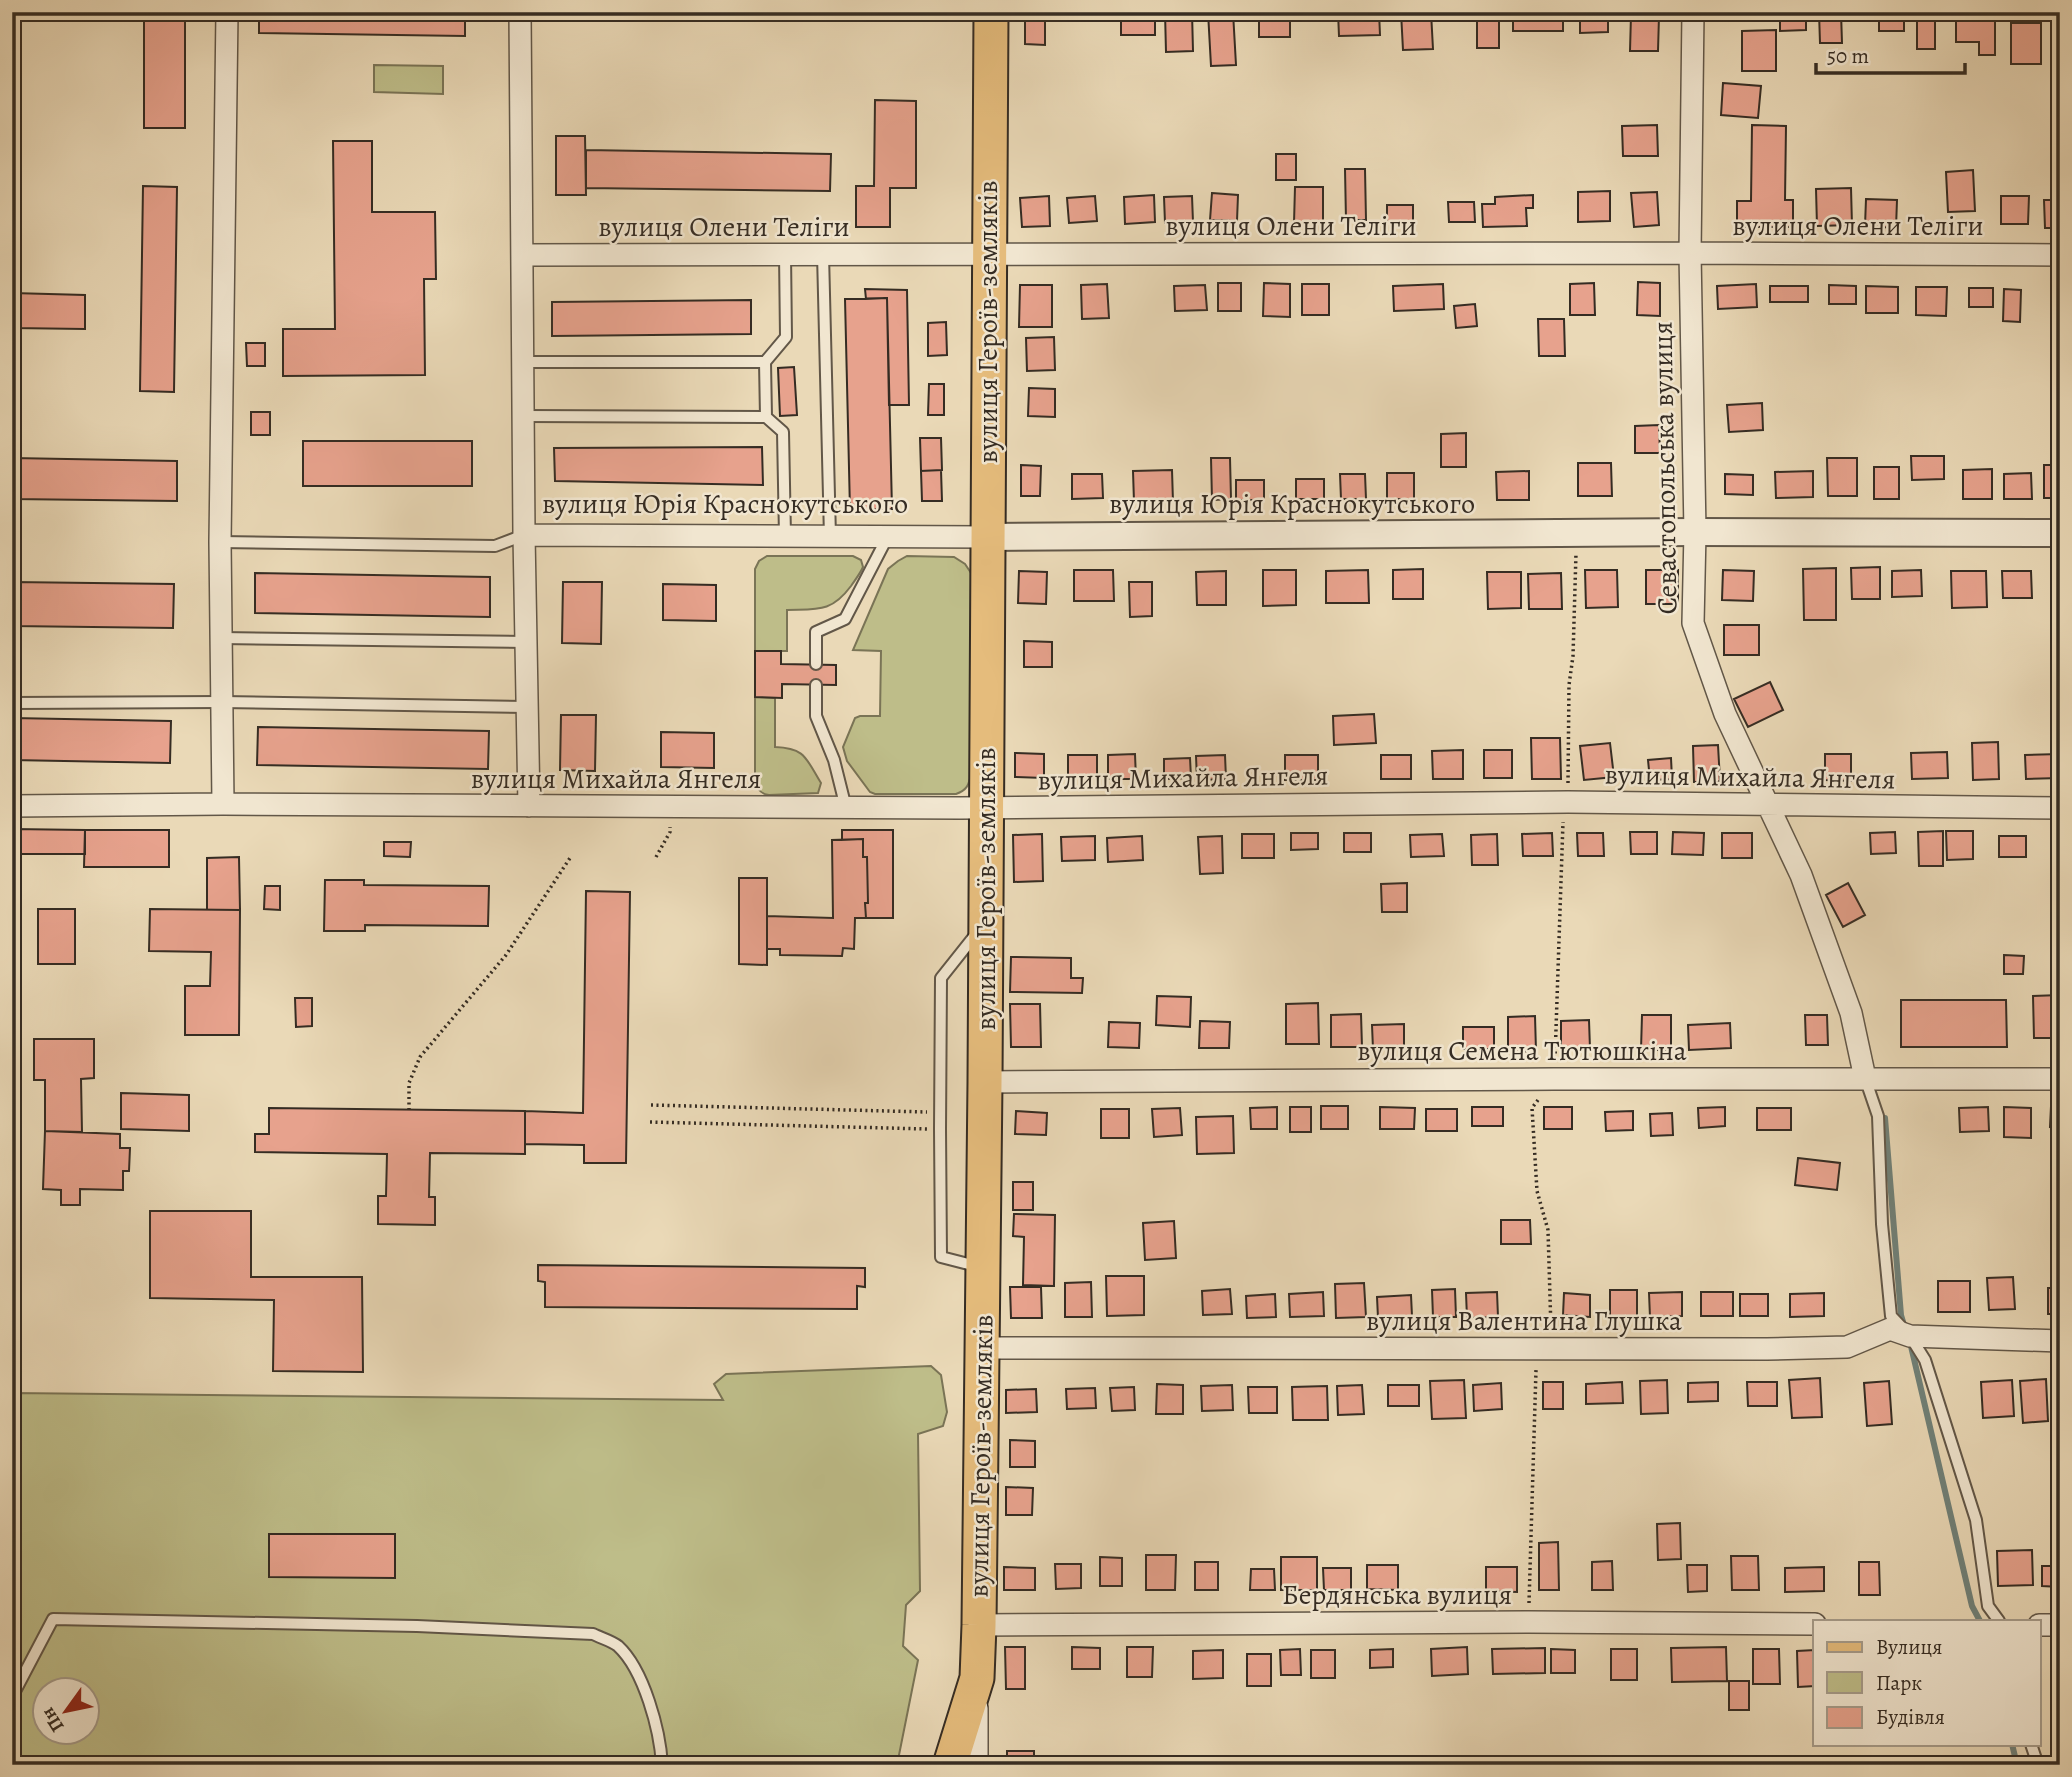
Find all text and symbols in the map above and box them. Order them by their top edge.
scale bar [1816,32,1965,76]
text: 50 m [1827,42,1869,70]
street label: вулиця Героїв-земляків [969,181,1007,464]
street label: вулиця Олени Теліги [1165,207,1417,245]
street label: вулиця Олени Теліги [1732,207,1984,245]
street label: вулиця Олени Теліги [598,208,850,246]
street label: Севастопольська вулиця [1643,321,1687,615]
street label: вулиця Юрія Краснокутського [542,485,908,523]
street label: вулиця Юрія Краснокутського [1109,485,1475,523]
street label: вулиця Героїв-земляків [967,748,1005,1031]
street label: вулиця Михайла Янгеля [1604,755,1896,799]
street label: вулиця Михайла Янгеля [1037,756,1329,800]
street label: вулиця Михайла Янгеля [471,760,761,798]
street label: вулиця Семена Тютюшкіна [1357,1032,1687,1070]
street label: вулиця Валентина Глушка [1366,1302,1682,1340]
street label: вулиця Героїв-земляків [960,1314,1002,1598]
street label: Бердянська вулиця [1282,1576,1512,1614]
legend [1813,1620,2040,1746]
text: Вулиця [1876,1633,1942,1661]
text: Парк [1876,1669,1922,1697]
north arrow [32,1676,102,1746]
text: Пн [35,1702,70,1737]
text: Будівля [1876,1703,1945,1731]

